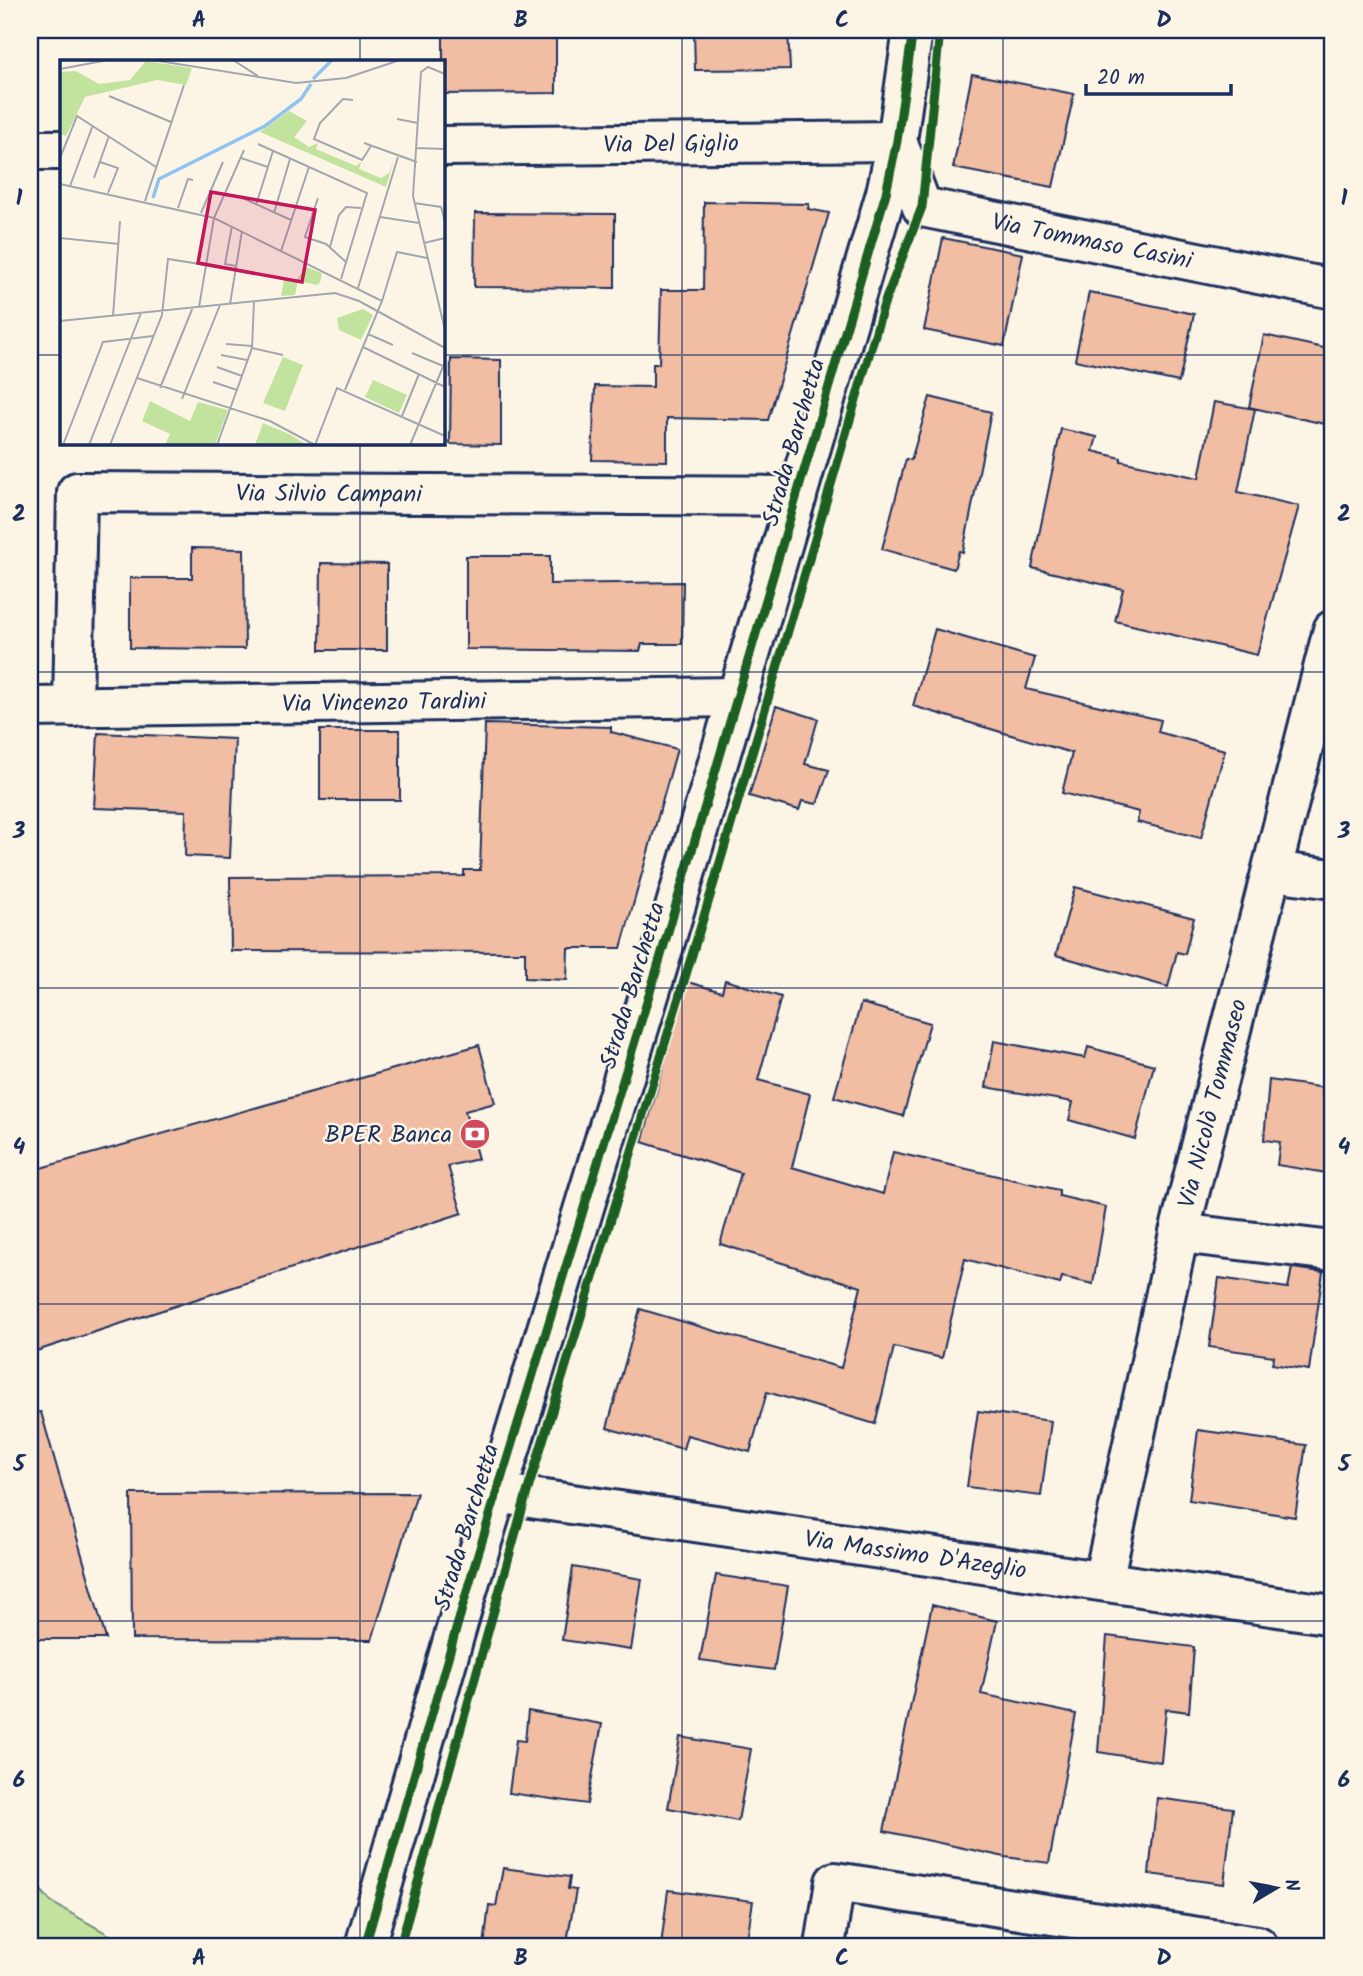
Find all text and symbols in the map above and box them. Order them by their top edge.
text: A [192,3,206,39]
text: B [514,3,528,39]
text: C [835,3,849,39]
text: D [1156,3,1172,39]
scale bar [1086,52,1232,96]
inset map [60,60,444,444]
text: 20 m [1097,62,1145,95]
street label: Via Del Giglio [603,125,739,165]
text: 1 [16,181,23,217]
text: 1 [1341,181,1348,217]
street label: Via Tommaso Casini [988,203,1197,282]
street label: Strada Barchetta [752,354,837,531]
street label: Via Silvio Campani [236,475,423,515]
text: 2 [12,497,26,533]
text: 2 [1337,497,1351,533]
street label: Via Vincenzo Tardini [282,683,488,724]
text: 3 [12,814,26,850]
text: 3 [1337,814,1351,850]
street label: Strada Barchetta [590,897,677,1074]
street label: Via Nicolò Tommaseo [1168,995,1259,1212]
place label: BPER Banca [325,1116,452,1155]
bank icon: BPER Banca [458,1117,492,1151]
text: 4 [13,1130,26,1166]
text: 4 [1338,1130,1351,1166]
street label: Strada Barchetta [424,1439,511,1616]
text: 5 [12,1447,27,1483]
text: 5 [1337,1447,1352,1483]
street label: Via Massimo D'Azeglio [802,1520,1029,1591]
text: 6 [13,1763,25,1799]
text: 6 [1338,1763,1350,1799]
north arrow [1240,1854,1310,1924]
text: N [1275,1877,1307,1894]
text: A [192,1941,206,1976]
text: B [514,1941,528,1976]
text: C [835,1941,849,1976]
text: D [1156,1941,1172,1976]

